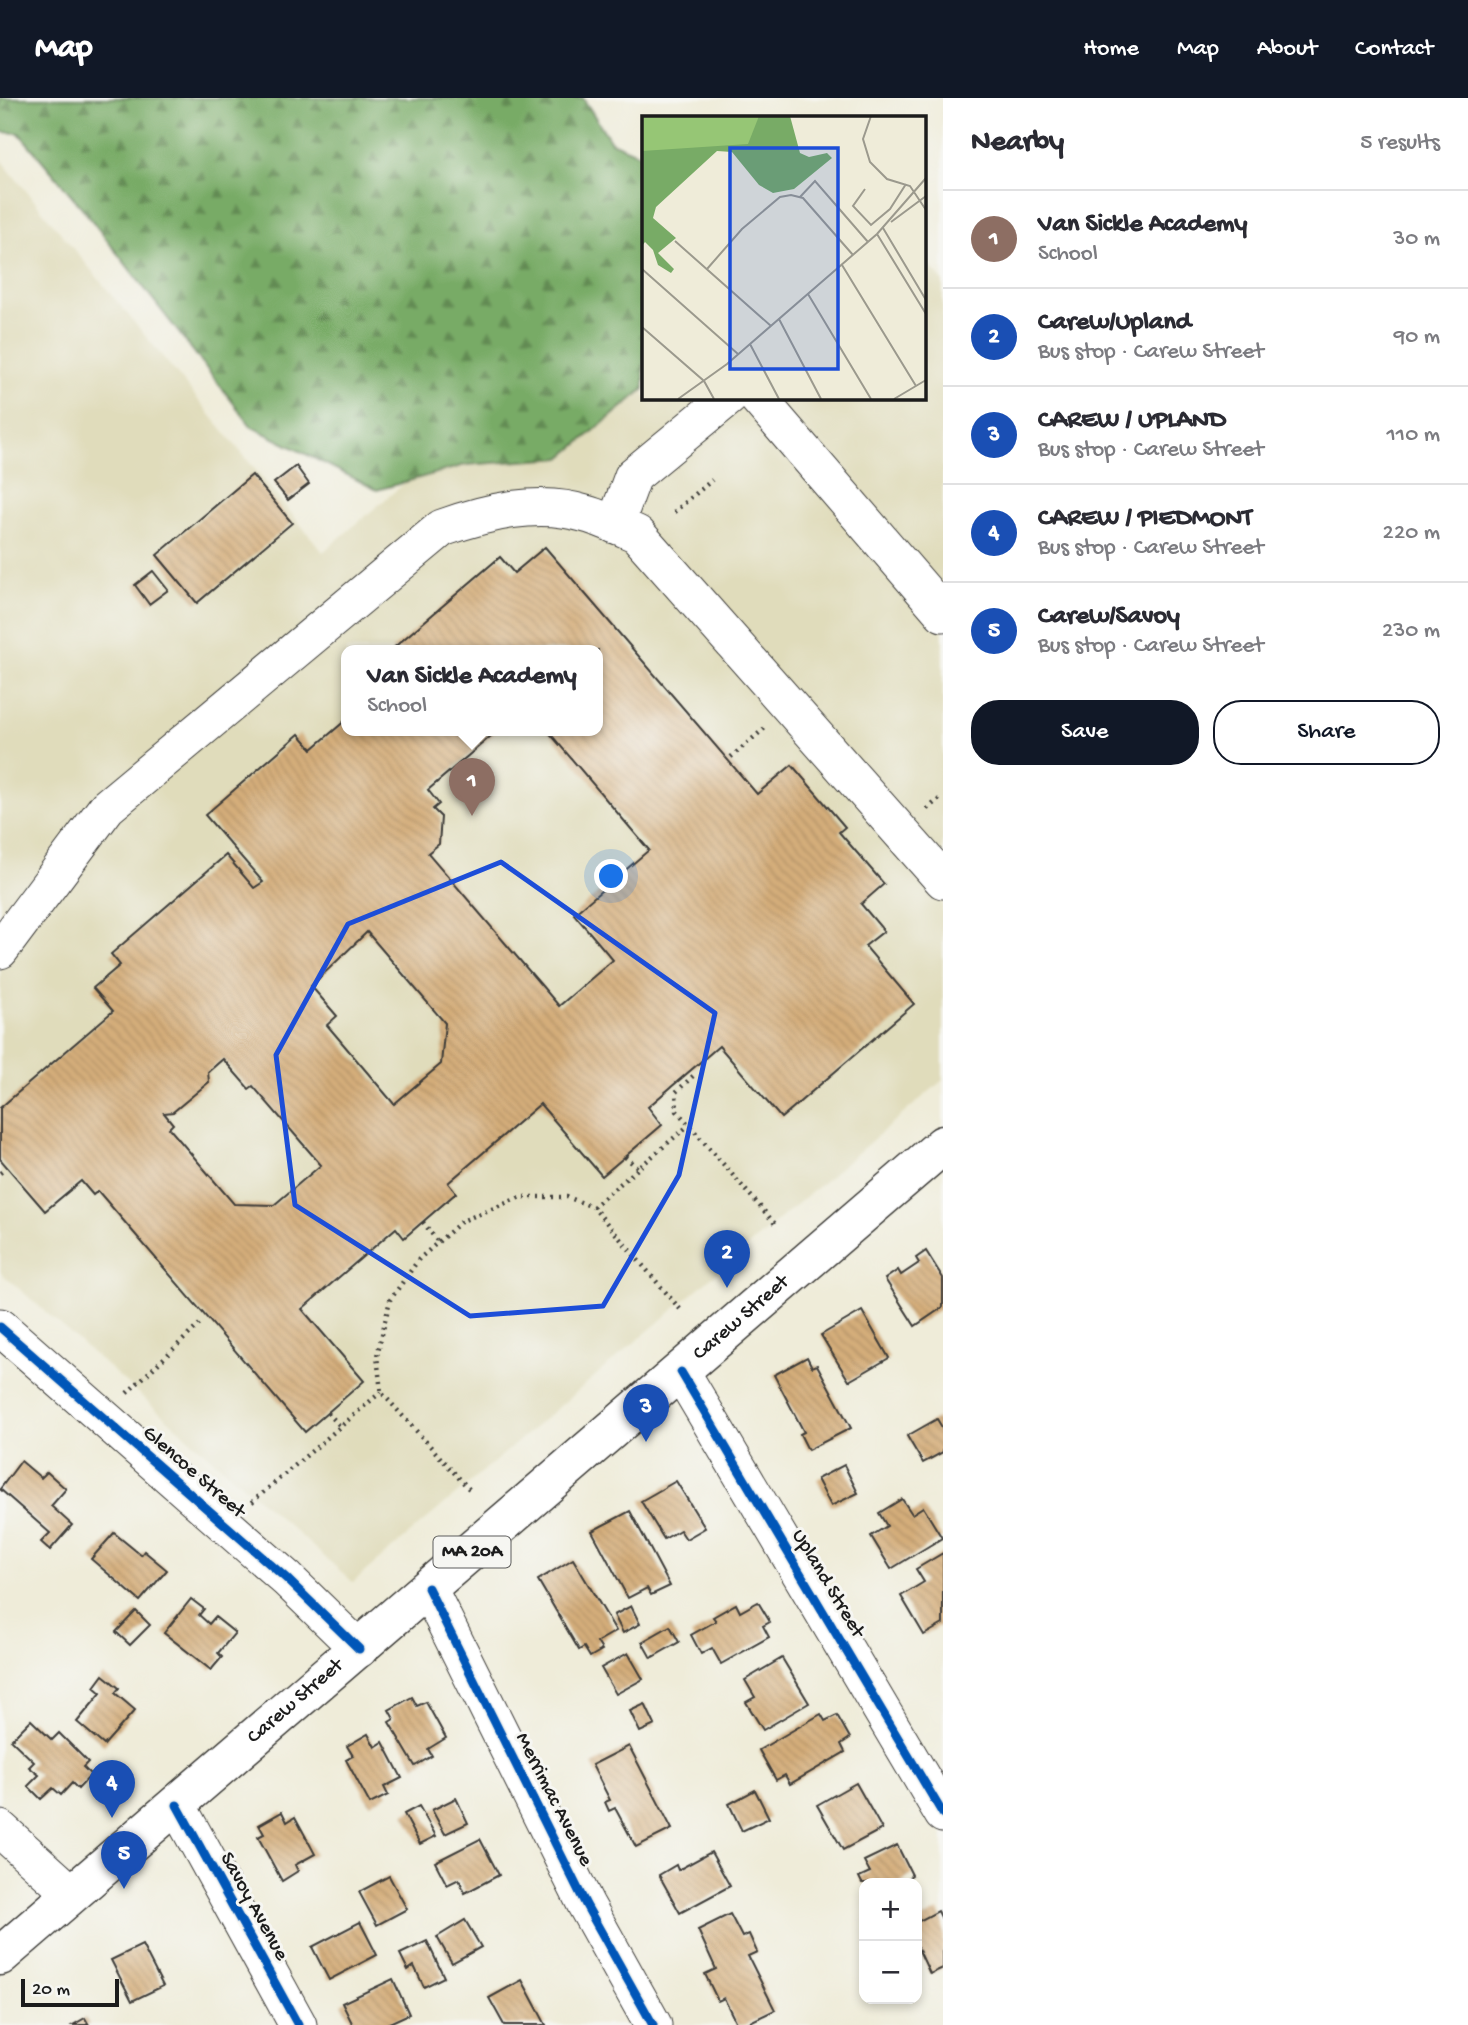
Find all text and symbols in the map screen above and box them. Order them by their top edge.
text: Map [35,30,92,68]
text: Home [1083,35,1139,64]
text: Map [1177,35,1219,64]
text: About [1257,35,1317,64]
text: Contact [1355,35,1433,64]
inset map [642,116,926,399]
text: Nearby [971,126,1064,161]
text: 5 results [1360,130,1440,157]
text: Van Sickle Academy [1038,210,1247,241]
text: 1 [989,226,999,253]
text: 30 m [1393,226,1440,253]
text: School [1038,241,1098,268]
text: Carew/Upland [1038,308,1191,339]
text: 2 [988,324,1000,351]
text: 90 m [1394,324,1440,351]
text: Bus stop · Carew Street [1038,339,1264,366]
text: CAREW / UPLAND [1038,406,1226,437]
text: 3 [988,422,1000,449]
text: 110 m [1387,422,1440,449]
text: Bus stop · Carew Street [1038,437,1264,464]
text: CAREW / PIEDMONT [1038,504,1252,535]
text: 4 [989,520,999,547]
text: 220 m [1383,520,1440,547]
text: Bus stop · Carew Street [1038,535,1264,562]
text: Carew/Savoy [1038,602,1180,633]
text: 5 [988,618,1000,645]
text: 230 m [1382,618,1440,645]
text: Bus stop · Carew Street [1038,633,1264,660]
popup [341,645,603,736]
text: Van Sickle Academy [367,662,577,693]
text: School [367,693,427,720]
button: Save [971,700,1199,765]
button: Share [1213,700,1440,765]
pin: 1 [449,758,495,816]
your location [594,859,628,893]
pin: 2 [704,1230,750,1288]
street label: Carew Street [688,1269,796,1366]
pin: 3 [623,1384,669,1442]
street label: Glencoe Street [136,1421,252,1526]
street label: Upland Street [785,1525,870,1645]
road number: MA 20A [434,1536,510,1568]
street label: Carew Street [243,1652,351,1750]
street label: Merrimac Avenue [509,1729,598,1872]
pin: 4 [89,1760,135,1818]
pin: 5 [101,1831,147,1889]
street label: Savoy Avenue [213,1848,294,1967]
map controls [859,1878,922,2004]
button: + [859,1878,922,1941]
button: − [859,1941,922,2004]
scale bar [21,1976,119,2008]
text: 20 m [32,1979,70,2002]

